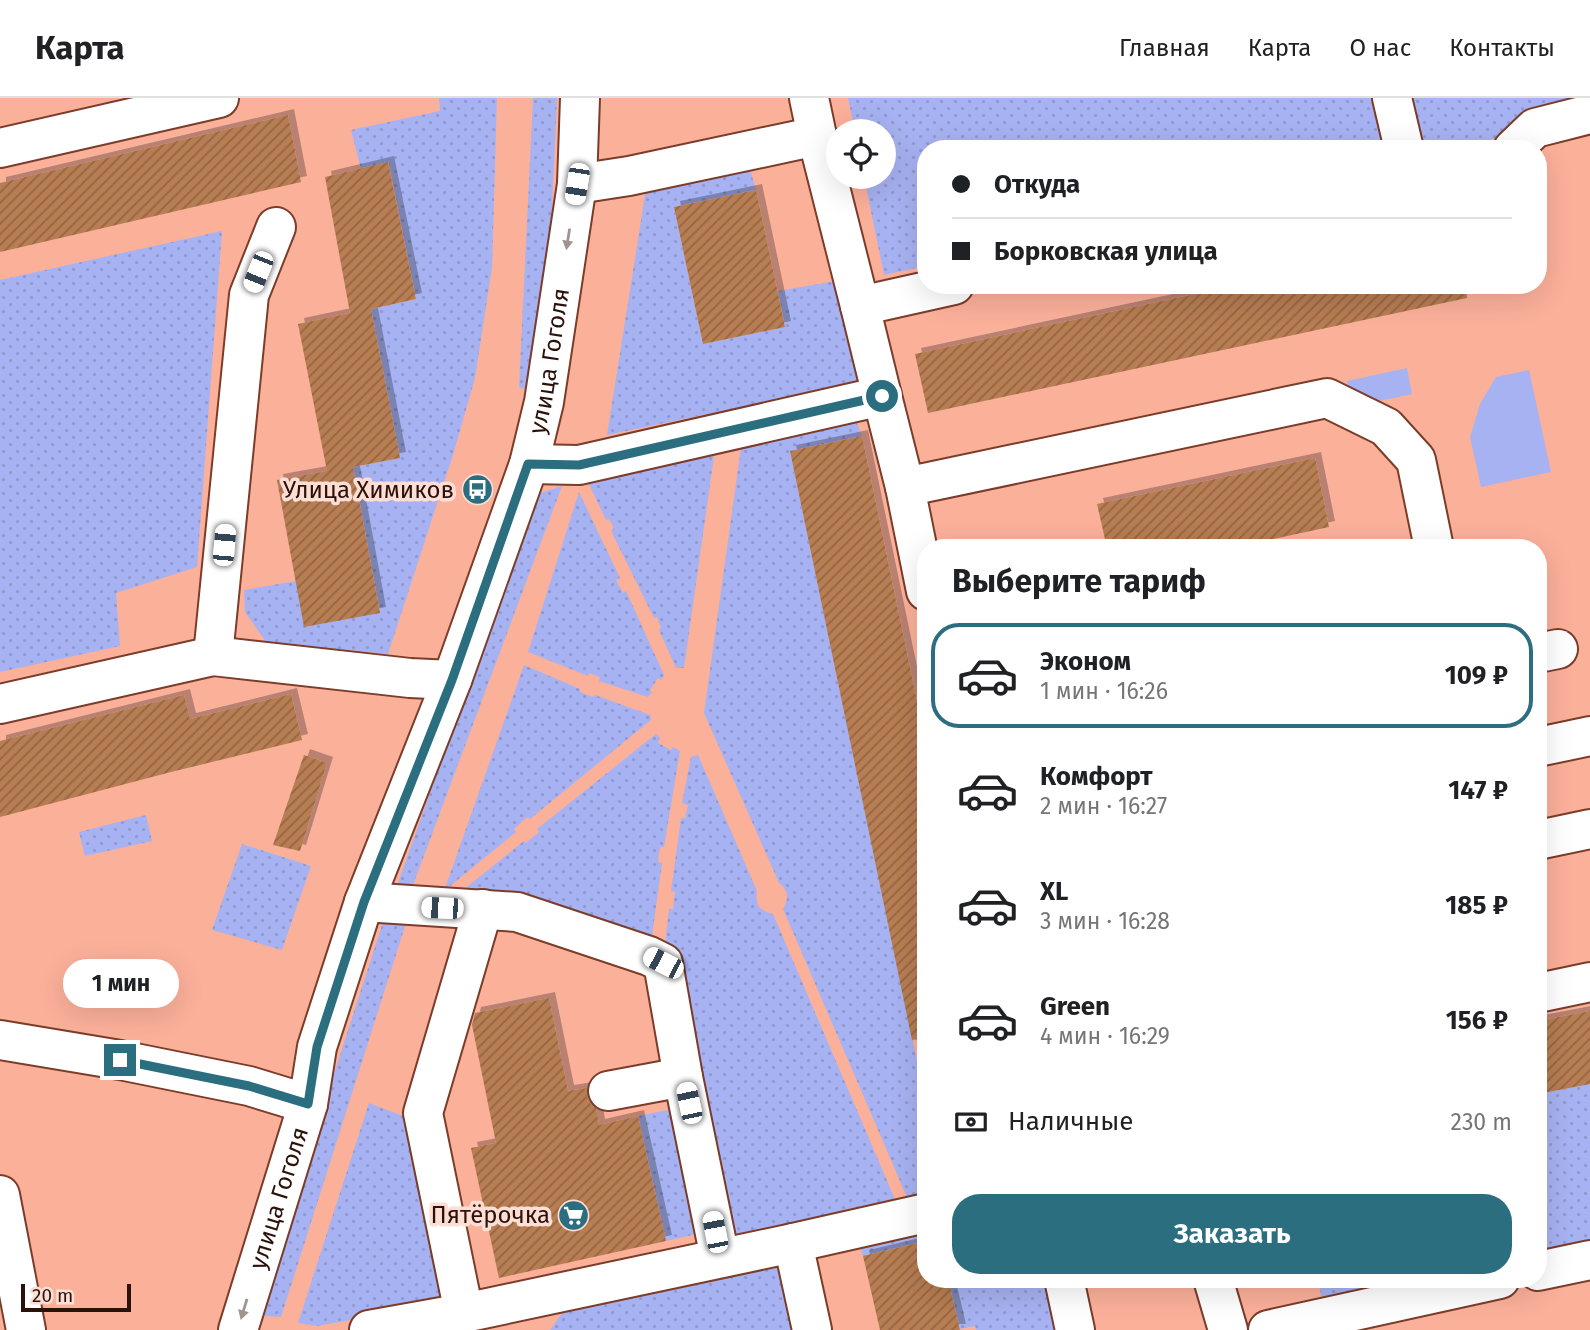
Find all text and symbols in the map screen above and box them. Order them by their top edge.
text: Карта [35,28,125,68]
text: Главная [1119,34,1210,62]
text: Карта [1248,34,1311,62]
text: О нас [1349,34,1411,62]
text: Контакты [1449,34,1555,62]
map controls [826,119,896,189]
button: locate [826,119,896,189]
car [564,162,591,206]
text: Откуда [994,169,1080,200]
one-way arrow [563,228,574,250]
text: Борковская улица [994,236,1218,267]
car [241,249,276,295]
street label: улица Гоголя [523,286,575,437]
route start [866,380,898,412]
bus stop icon: Улица Химиков [460,473,494,507]
place label: Улица Химиков [283,476,454,504]
car [212,523,237,567]
text: Выберите тариф [952,562,1206,600]
icon: car [956,644,1019,707]
text: Эконом [1040,646,1131,677]
text: 109 ₽ [1445,660,1508,691]
text: 1 мин · 16:26 [1040,677,1168,705]
icon: car [956,759,1019,822]
text: Комфорт [1040,761,1153,792]
text: 147 ₽ [1448,775,1508,806]
text: 2 мин · 16:27 [1040,792,1167,820]
icon: car [956,874,1019,937]
text: XL [1040,876,1068,907]
text: 185 ₽ [1445,890,1508,921]
car [421,897,464,919]
text: 3 мин · 16:28 [1040,907,1170,935]
car [640,944,687,982]
callout: 1 мин [62,958,178,1007]
text: 1 мин [92,969,150,997]
icon: car [956,989,1019,1052]
text: Green [1040,991,1110,1022]
text: 156 ₽ [1446,1005,1508,1036]
text: 4 мин · 16:29 [1040,1022,1170,1050]
route end [104,1044,136,1076]
car [675,1080,704,1126]
icon: cash [952,1103,990,1141]
text: Наличные [1008,1106,1133,1137]
text: 230 m [1451,1108,1512,1136]
street label: улица Гоголя [244,1124,314,1273]
button: Заказать [952,1194,1512,1274]
supermarket icon: Пятёрочка [556,1198,590,1232]
place label: Пятёрочка [431,1201,550,1229]
car [701,1209,730,1255]
scale bar [21,1281,131,1313]
text: 20 m [32,1284,73,1307]
one-way arrow [239,1299,249,1320]

